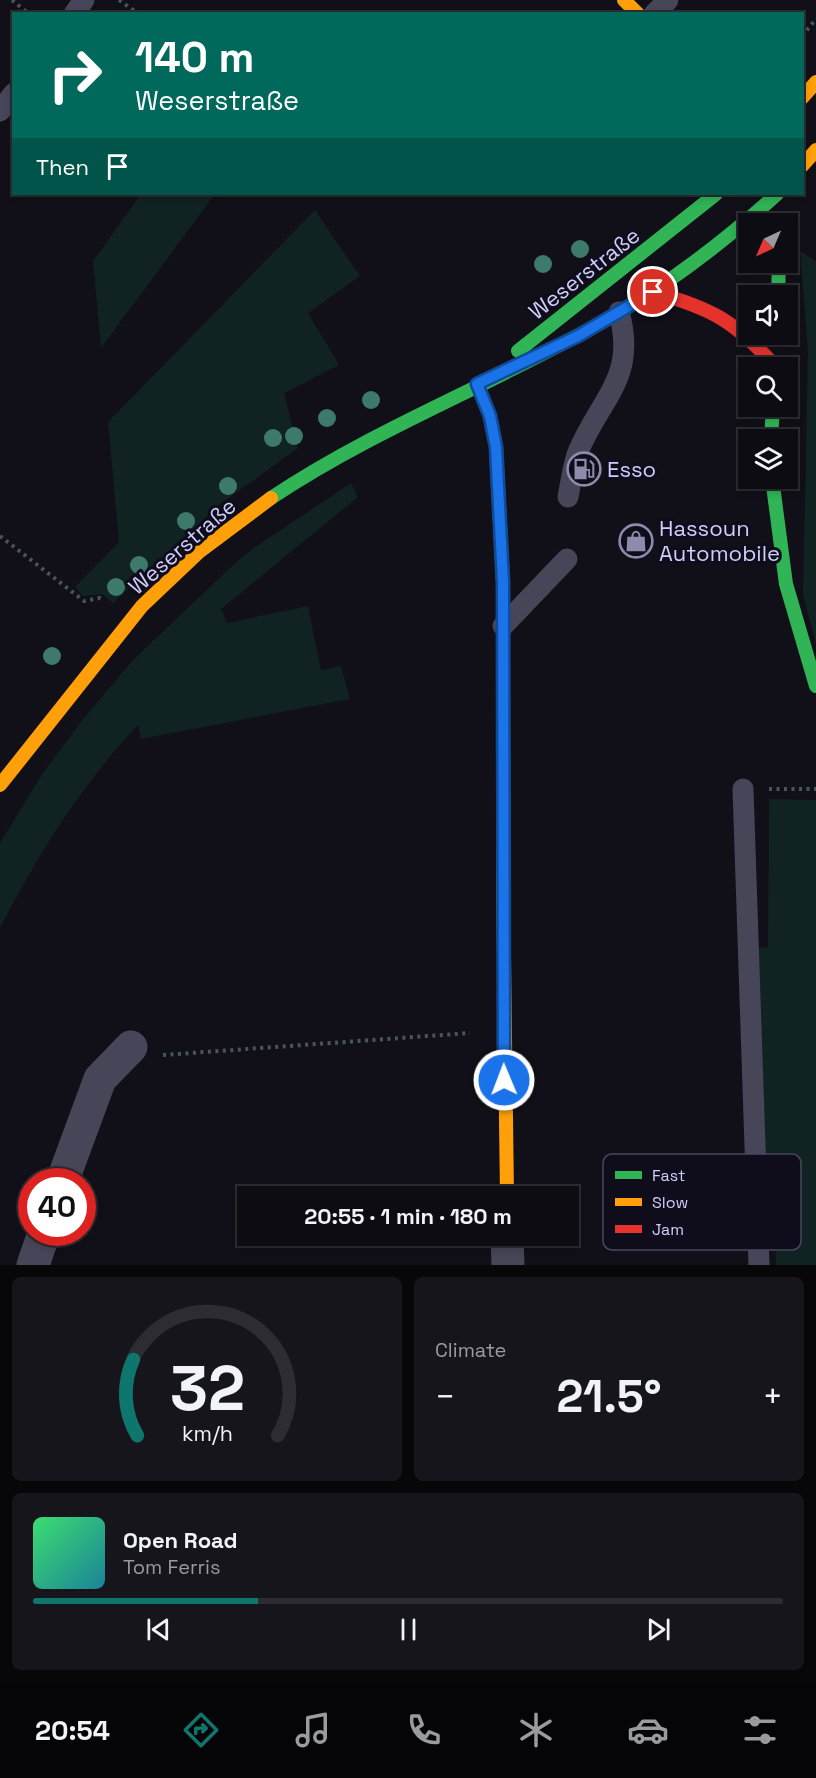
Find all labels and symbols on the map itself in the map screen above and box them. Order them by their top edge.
north arrow [738,213,798,273]
street label: Weserstraße [523,221,645,325]
pin [627,266,678,317]
fuel station icon: Esso [566,451,602,487]
place label: Esso [607,455,656,483]
street label: Weserstraße [122,492,242,600]
place label: Hassoun Automobile [659,514,780,567]
shop icon: Hassoun Automobile [618,523,654,559]
position arrow [472,1048,536,1112]
legend [603,1154,801,1250]
text: Fast [652,1165,685,1186]
speed limit sign: 40 [18,1168,96,1246]
text: Slow [652,1192,688,1213]
text: Jam [652,1219,684,1240]

